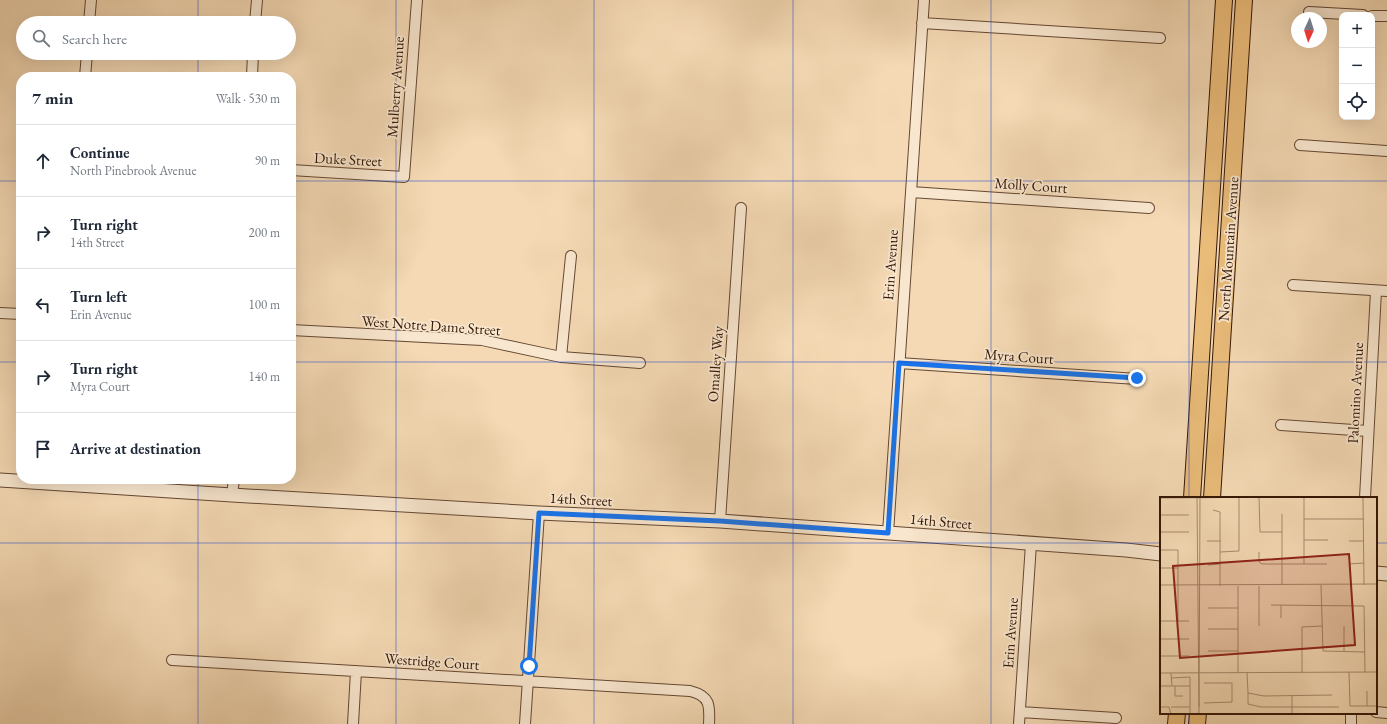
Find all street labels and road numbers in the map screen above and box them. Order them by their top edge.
street label: Mulberry Avenue [382,36,408,138]
street label: Duke Street [314,148,383,170]
street label: Molly Court [994,173,1068,197]
street label: North Mountain Avenue [1213,176,1243,322]
street label: Erin Avenue [878,229,902,301]
street label: West Notre Dame Street [361,311,501,339]
street label: Omalley Way [703,325,727,403]
street label: Palomino Avenue [1343,342,1367,444]
street label: Myra Court [984,344,1054,368]
street label: 14th Street [549,488,613,510]
street label: 14th Street [909,509,973,533]
street label: Erin Avenue [998,597,1022,669]
street label: Westridge Court [384,648,480,674]

